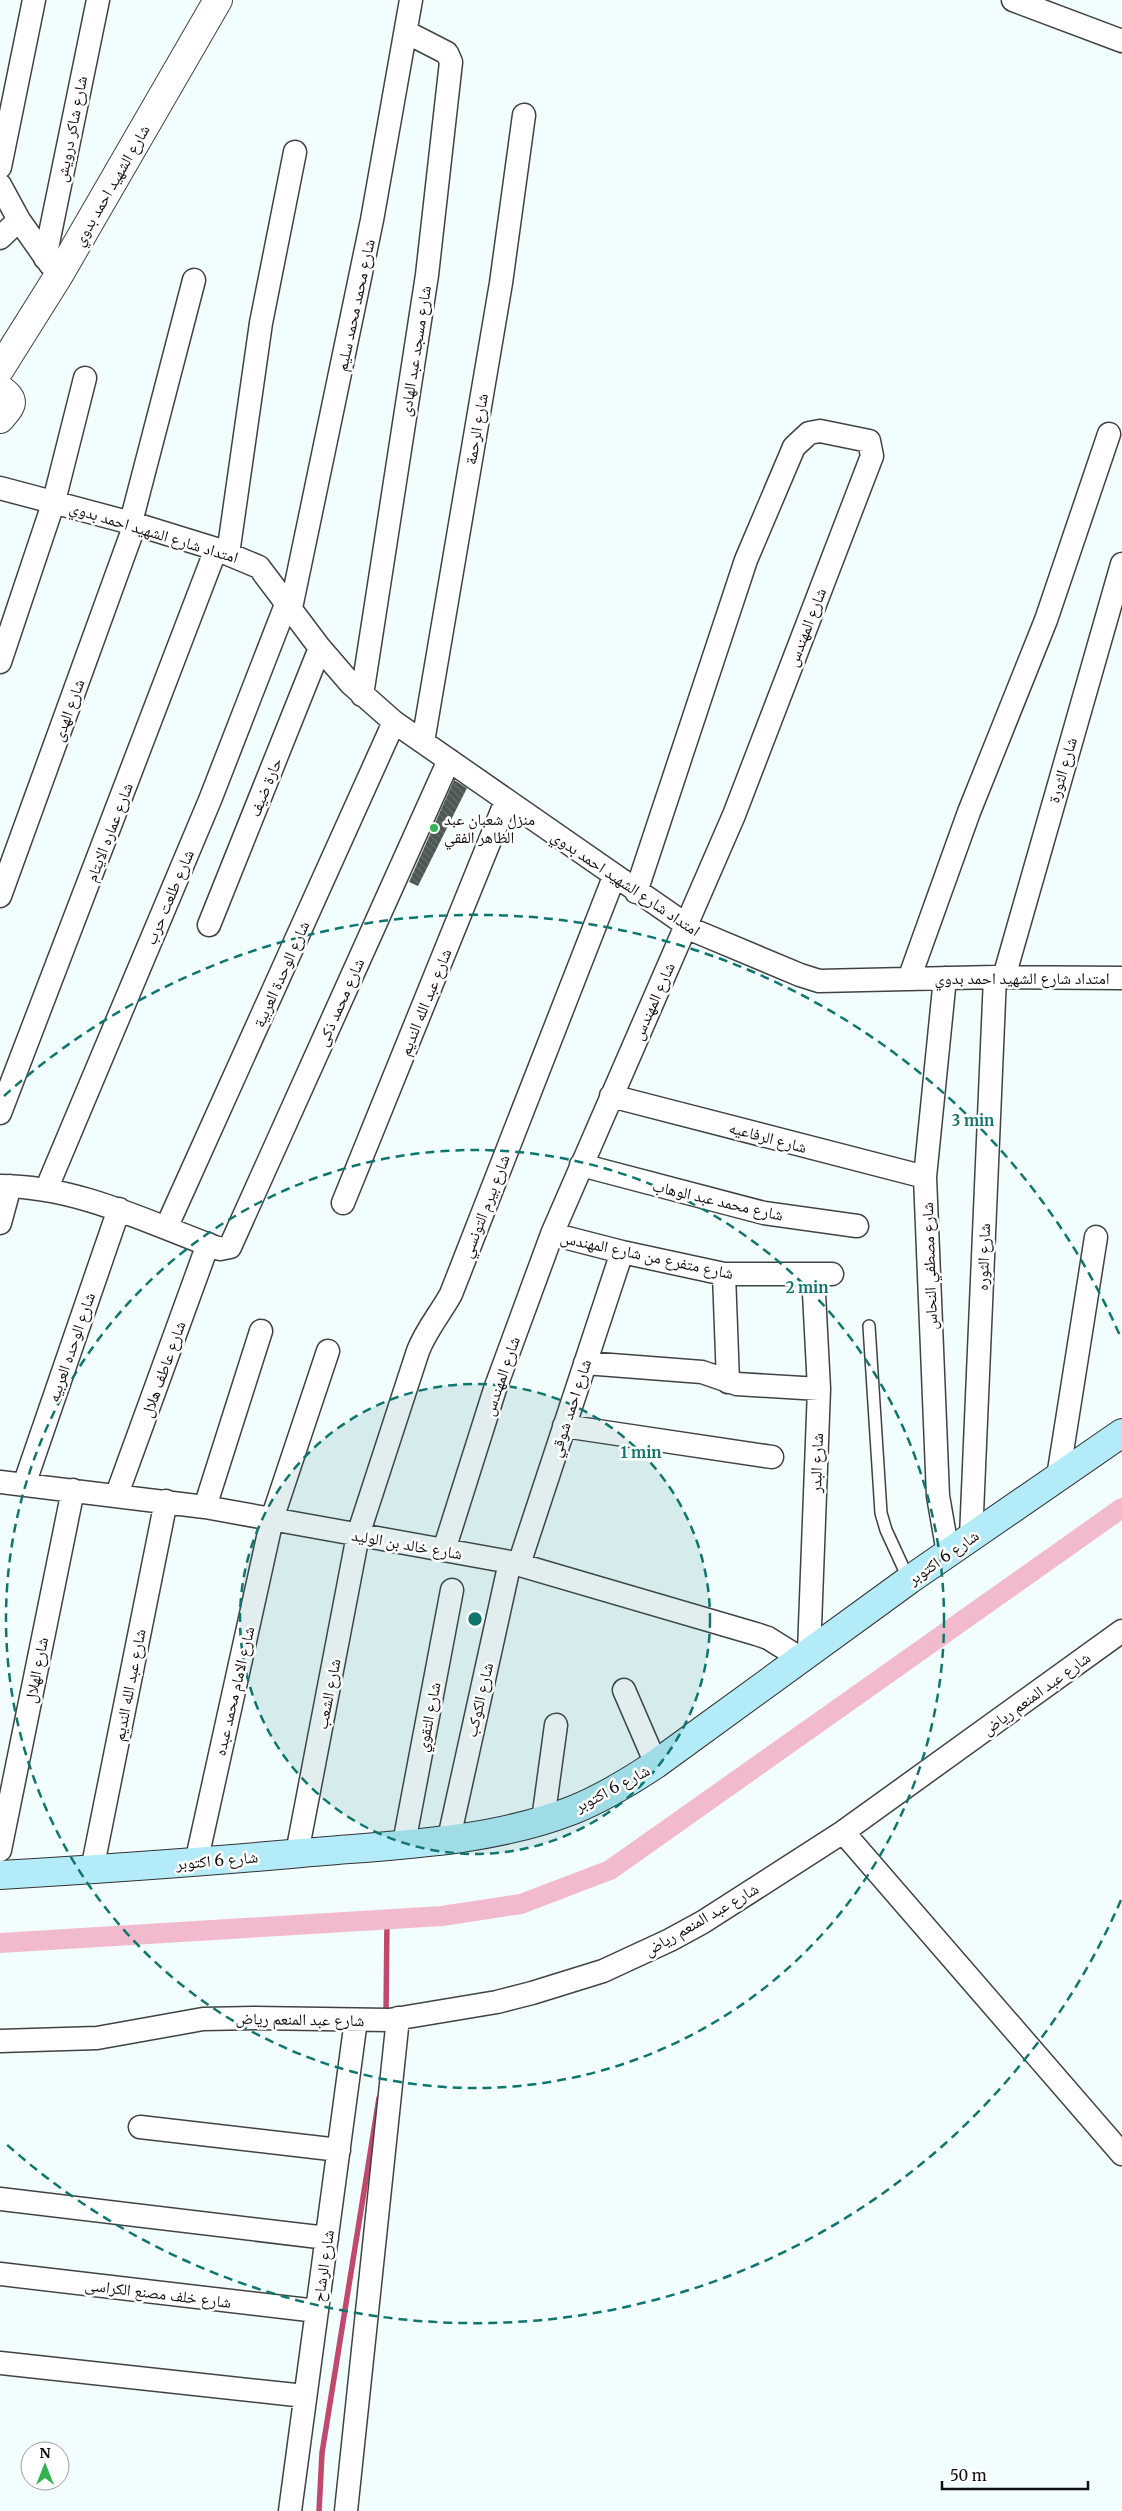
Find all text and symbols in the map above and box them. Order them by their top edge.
street label: شارع شاكر درويش [51,74,92,184]
street label: شارع الشهيد احمد بدوي [68,121,156,251]
street label: شارع محمد محمد سليم [331,237,380,373]
street label: شارع مسجد عبد الهادى [395,284,436,418]
street label: شارع الرحمة [460,392,493,466]
street label: امتداد شارع الشهيد احمد بدوي [66,497,241,570]
street label: شارع المهندس [782,585,831,669]
street label: شارع الهدى [47,676,89,744]
street label: شارع الثورة [1043,735,1082,805]
street label: حارة ضيف [244,754,286,820]
street label: شارع عماره الايتام [81,780,138,885]
place label: منزل شعبان عبد الظاهر الفقي [444,809,535,850]
marker: منزل شعبان عبد الظاهر الفقي [428,822,440,834]
street label: امتداد شارع الشهيد احمد بدوي [546,826,704,943]
street label: شارع طلعت حرب [140,847,199,948]
street label: شارع الوحدة العربية [249,918,314,1031]
street label: شارع عبد الله النديم [394,945,457,1059]
street label: شارع محمد ذكى [312,955,369,1050]
street label: شارع المهندس [627,959,680,1043]
street label: امتداد شارع الشهيد احمد بدوي [934,968,1110,991]
text: 3 min [952,1111,994,1130]
street label: شارع الرفاعيه [727,1117,809,1158]
street label: شارع بيرم التونسي [456,1152,517,1262]
street label: شارع محمد عبد الوهاب [650,1175,785,1226]
street label: شارع مصطفي النحاس [917,1202,944,1330]
street label: شارع الثوره [972,1223,995,1291]
street label: شارع متفرع من شارع المهندس [558,1227,735,1284]
text: 2 min [786,1278,828,1297]
street label: شارع الوحده العربيه [43,1290,100,1405]
street label: شارع عاطف هلال [136,1318,191,1420]
street label: شارع المهندس [478,1334,525,1419]
street label: شارع احمد شوقي [545,1356,598,1460]
street label: شارع البدر [805,1433,828,1494]
text: 1 min [621,1443,661,1462]
street label: شارع خالد بن الوليد [350,1524,464,1565]
street label: شارع 6 اكتوبر [903,1525,983,1590]
centre of rings [466,1610,484,1628]
street label: شارع الامام محمد عبده [209,1624,260,1758]
street label: شارع عبد الله النديم [108,1627,151,1743]
street label: شارع الهلال [20,1635,53,1705]
street label: شارع عبد المنعم رياض [978,1647,1095,1740]
street label: شارع الشعب [311,1657,346,1731]
street label: شارع الكوكب [461,1661,498,1739]
street label: شارع التقوي [411,1680,448,1754]
street label: شارع 6 اكتوبر [570,1760,653,1817]
street label: شارع 6 اكتوبر [174,1846,259,1875]
street label: شارع عبد المنعم رياض [640,1878,762,1961]
street label: شارع عبد المنعم رياض [235,2008,365,2031]
street label: شارع الرشاح [308,2229,339,2303]
street label: شارع خلف مصنع الكراسى [84,2274,232,2313]
north arrow [20,2441,70,2491]
text: N [39,2444,51,2462]
scale bar [942,2458,1088,2490]
text: 50 m [950,2466,987,2485]

